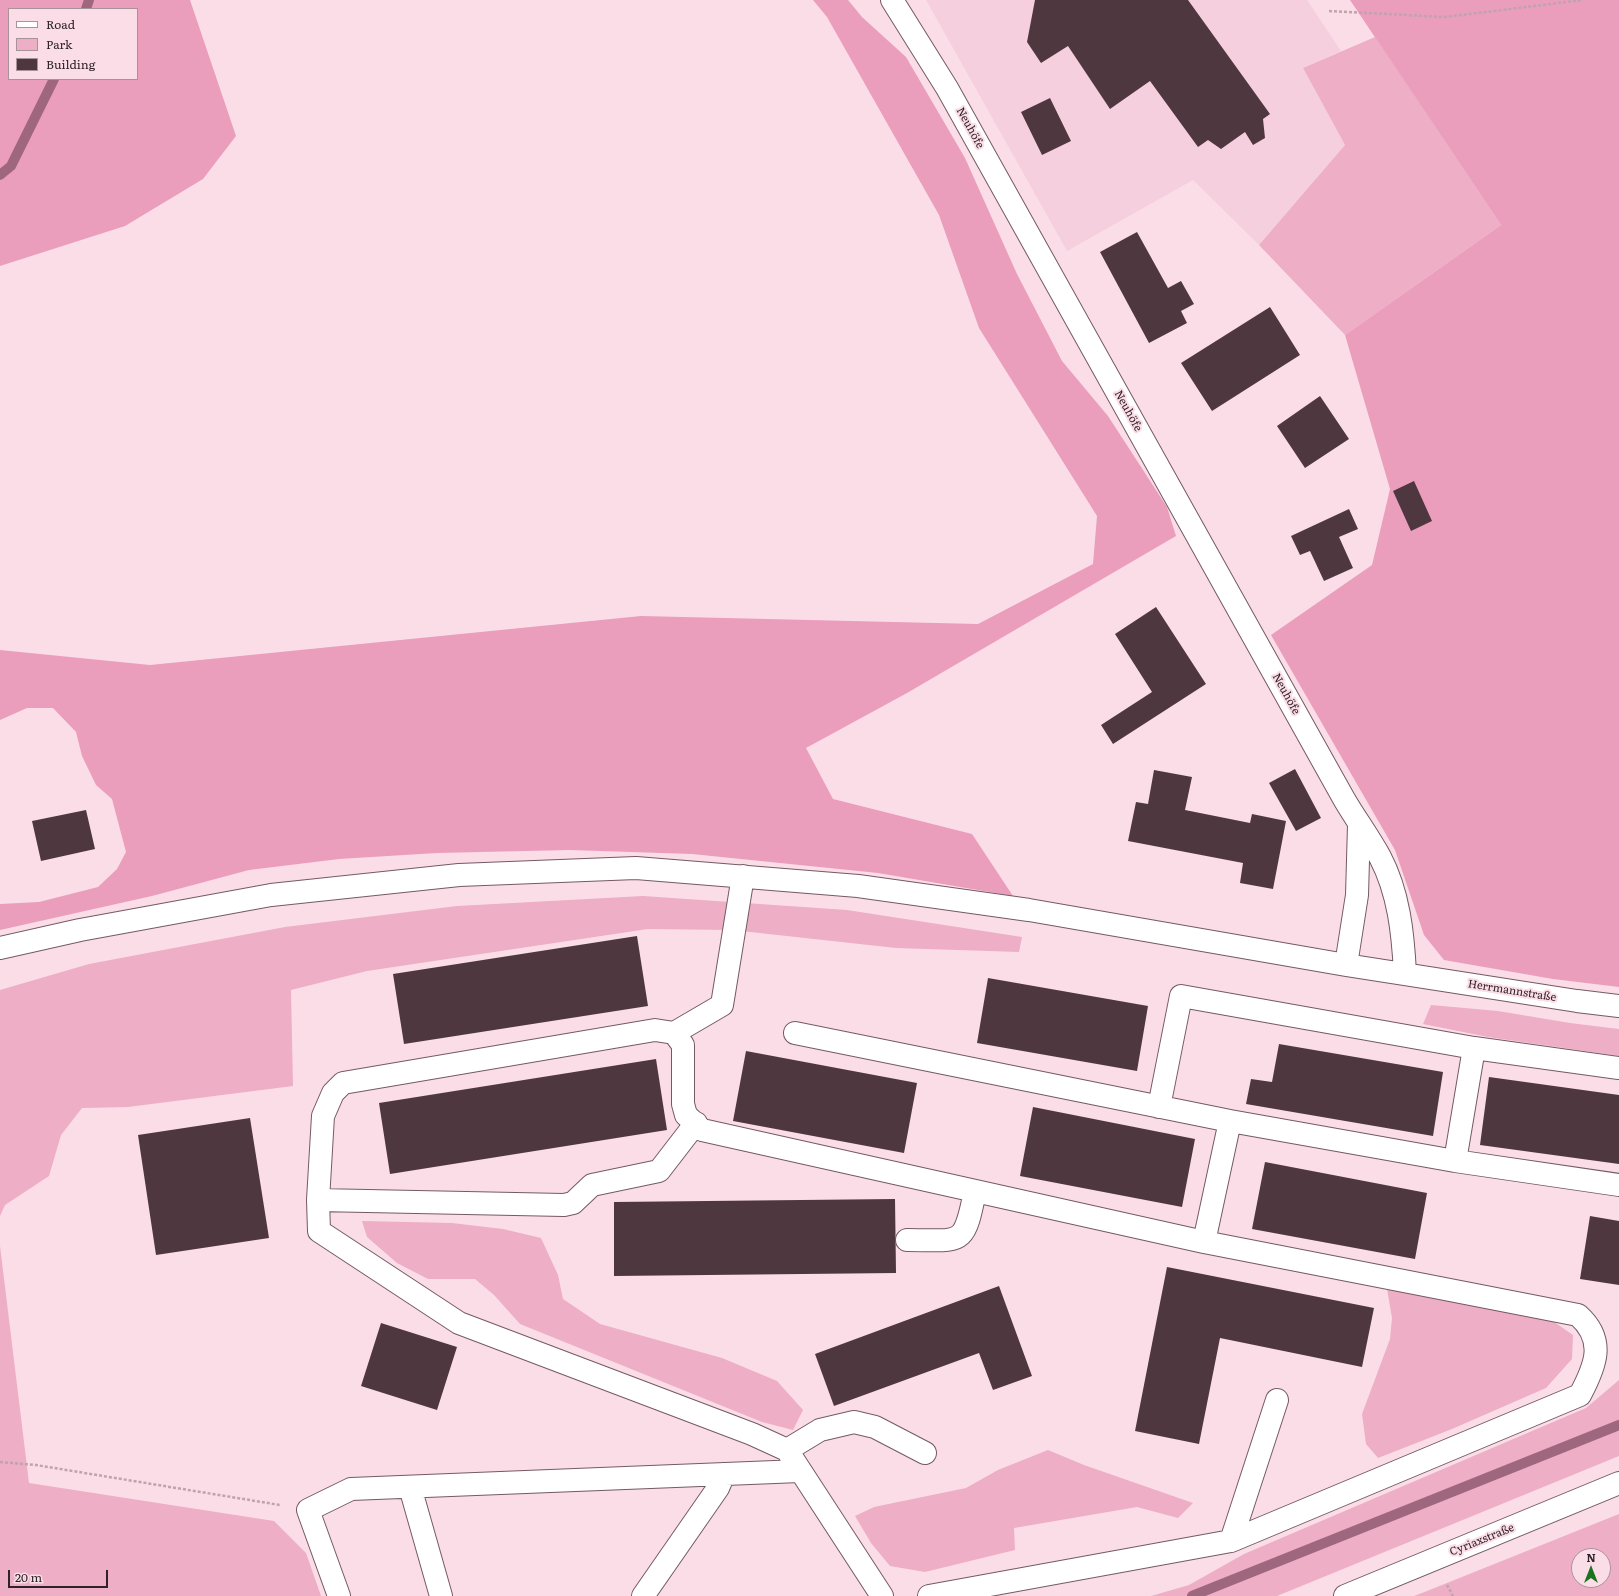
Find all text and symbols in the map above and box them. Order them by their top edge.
legend [8,8,138,80]
text: Road [46,15,75,33]
text: Park [46,35,72,53]
text: Building [46,55,95,73]
street label: Neuhöfe [953,105,987,151]
street label: Neuhöfe [1111,388,1145,434]
street label: Neuhöfe [1269,671,1303,717]
street label: Herrmannstraße [1467,977,1557,1005]
street label: Cyriaxstraße [1448,1521,1516,1559]
north arrow [1571,1548,1611,1588]
text: N [1586,1549,1596,1565]
scale bar [10,1562,110,1588]
text: 20 m [15,1568,42,1586]

